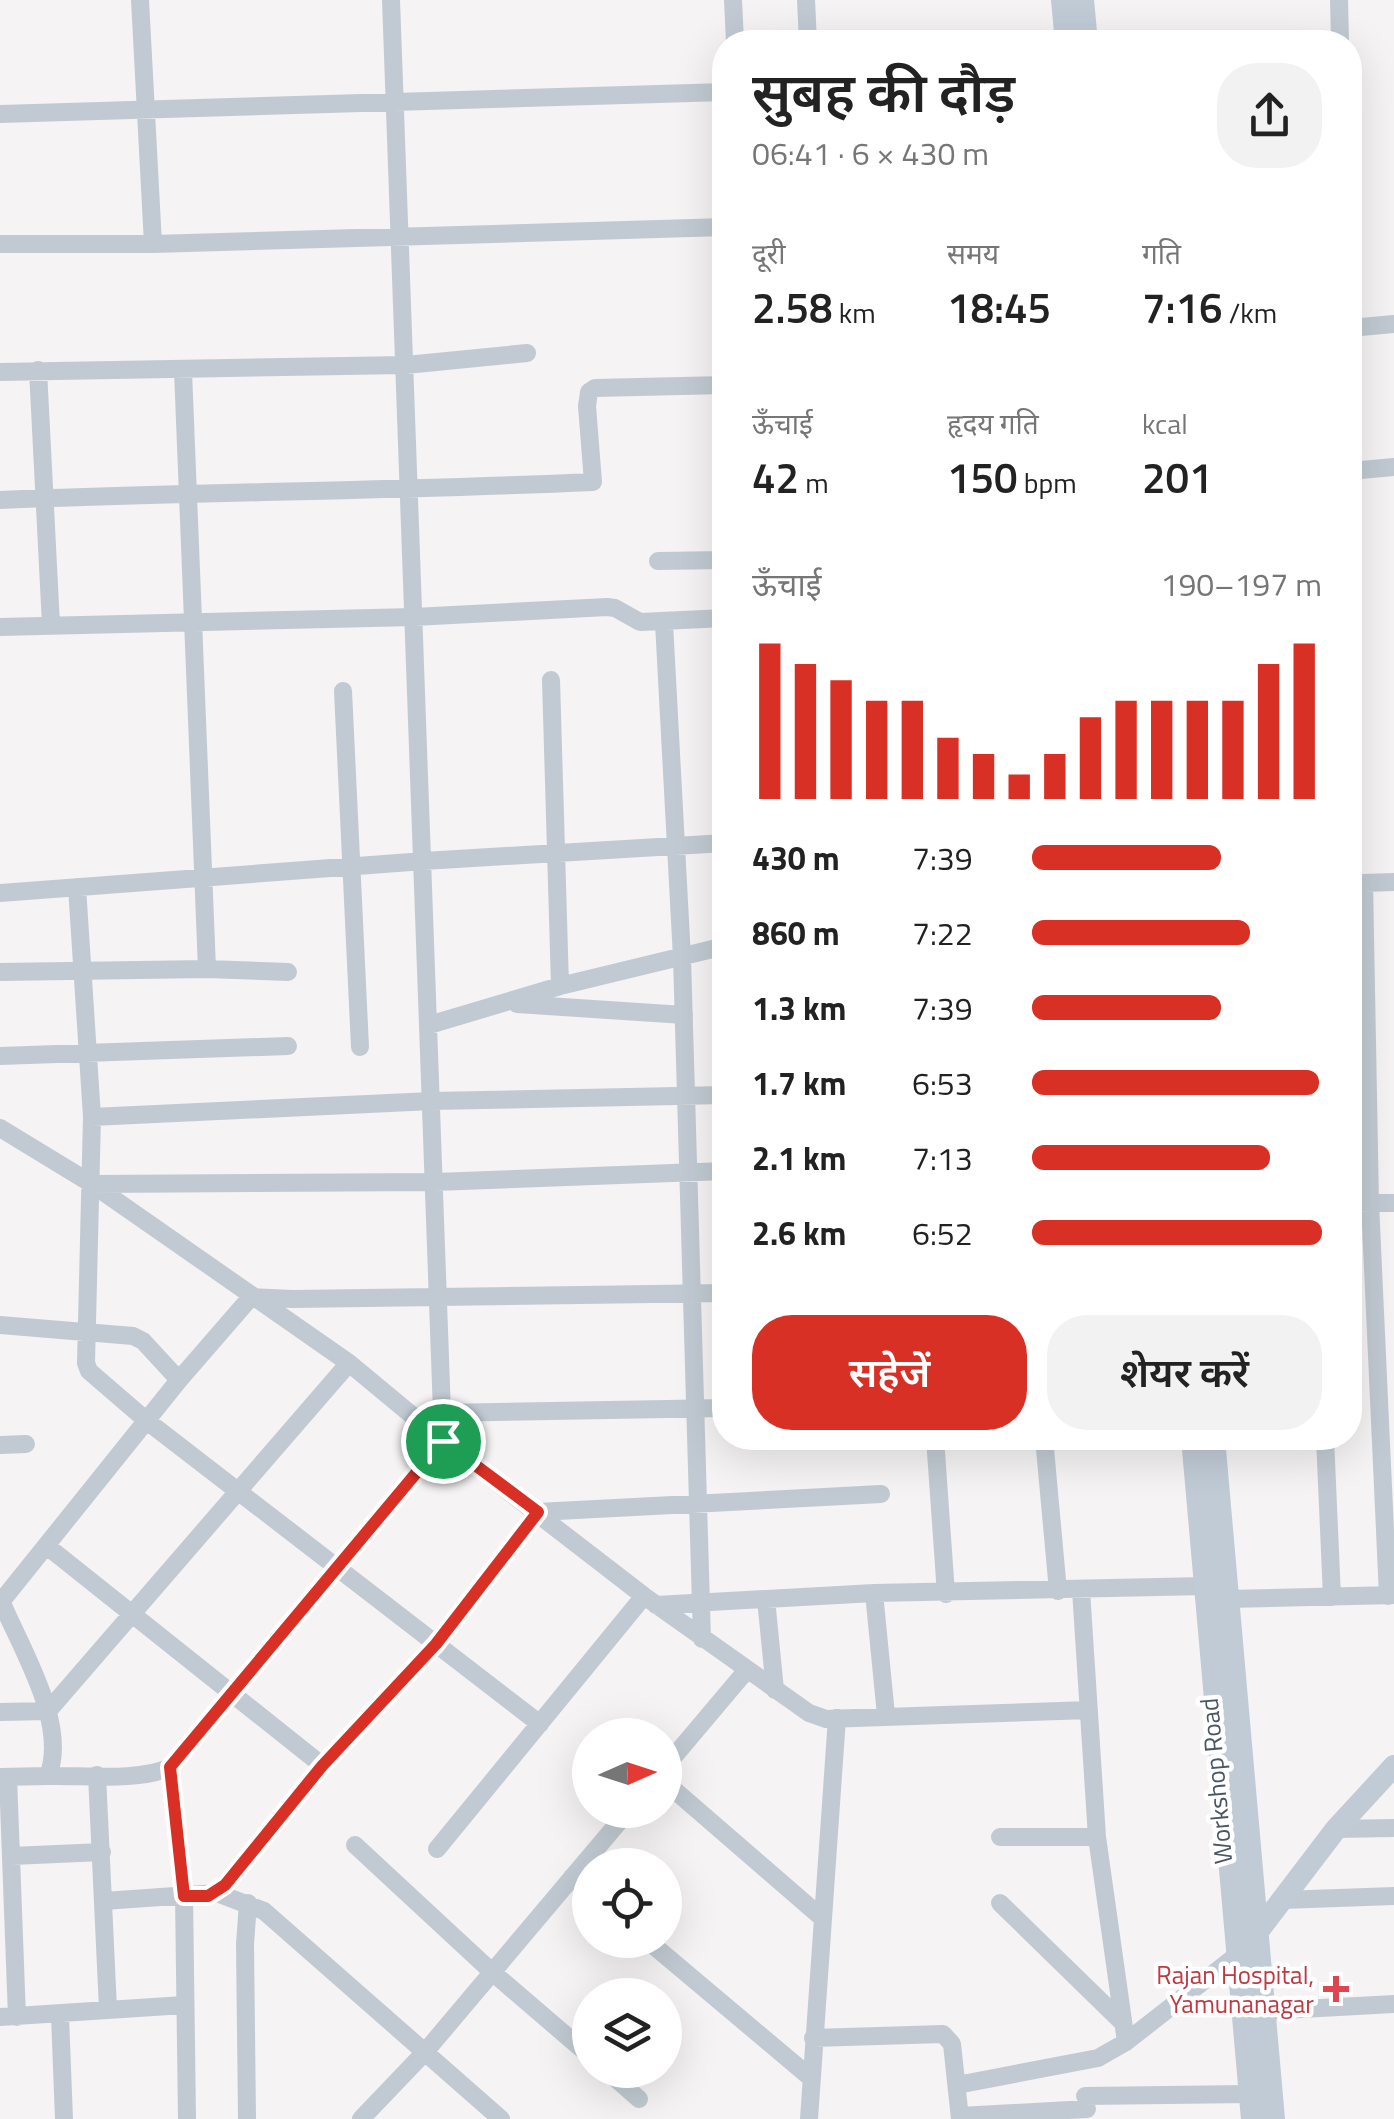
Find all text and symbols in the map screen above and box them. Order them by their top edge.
text: सुबह की दौड़ [752,50,1015,133]
button: share [1217,63,1322,168]
text: 06:41 · 6 × 430 m [752,129,989,177]
text: दूरी [752,232,786,275]
text: समय [947,232,999,275]
text: गति [1142,232,1181,275]
text: 2.58 [752,275,833,339]
text: 18:45 [947,275,1051,339]
text: 7:16 [1142,275,1223,339]
text: km [833,291,876,334]
text: /km [1223,291,1277,334]
text: ऊँचाई [752,402,813,445]
text: हृदय गति [947,402,1039,445]
text: kcal [1142,402,1188,445]
text: 42 [752,445,799,509]
text: 150 [947,445,1018,509]
text: 201 [1142,445,1213,509]
text: m [799,461,829,504]
text: bpm [1018,461,1077,504]
text: ऊँचाई [752,560,821,608]
text: 190–197 m [1160,560,1322,608]
text: 430 m [752,834,840,882]
text: 7:39 [912,834,973,882]
text: 860 m [752,909,840,957]
text: 7:22 [912,909,973,957]
text: 1.3 km [752,984,846,1032]
text: 7:39 [912,984,973,1032]
text: 1.7 km [752,1059,846,1107]
text: 6:53 [912,1059,973,1107]
text: 2.1 km [752,1134,846,1182]
text: 7:13 [912,1134,973,1182]
text: 2.6 km [752,1209,846,1257]
text: 6:52 [912,1209,973,1257]
button: सहेजें [752,1315,1027,1430]
button: शेयर करें [1047,1315,1322,1430]
pin [401,1399,486,1484]
icon: arrive [416,1414,471,1469]
street label: Workshop Road [1190,1696,1242,1866]
north arrow [572,1718,682,1828]
map controls [572,1718,682,2088]
button: locate [572,1848,682,1958]
place label: Rajan Hospital, Yamunanagar [1156,1956,1314,2023]
marker: Rajan Hospital, Yamunanagar [1323,1976,1349,2002]
button: layers [572,1978,682,2088]

